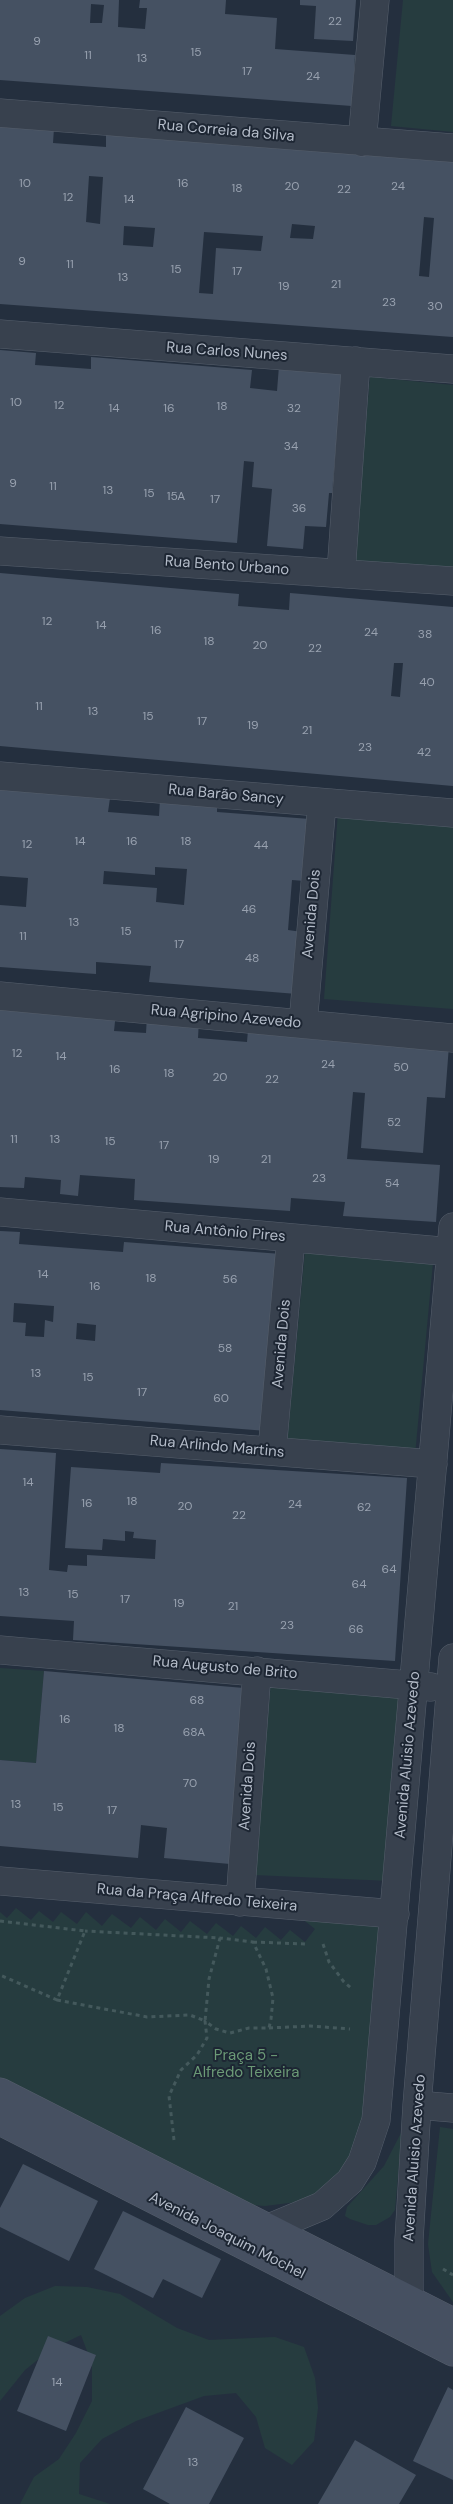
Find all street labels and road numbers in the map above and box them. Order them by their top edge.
street label: Rua Correia da Silva [157,116,295,146]
street label: Rua Carlos Nunes [166,339,288,365]
street label: Rua Bento Urbano [164,553,290,579]
street label: Rua Barão Sancy [168,781,284,809]
street label: Avenida Dois [299,869,325,959]
street label: Rua Agripino Azevedo [150,1001,302,1033]
street label: Rua Antônio Pires [164,1218,286,1246]
street label: Avenida Dois [269,1299,295,1389]
street label: Rua Arlindo Martins [149,1432,285,1462]
street label: Rua Augusto de Brito [152,1653,298,1683]
street label: Avenida Aluisio Azevedo [392,1671,424,1839]
street label: Avenida Dois [236,1741,260,1831]
street label: Rua da Praça Alfredo Teixeira [96,1880,298,1916]
street label: Avenida Aluisio Azevedo [400,2074,430,2242]
street label: Avenida Joaquim Mochel [146,2189,308,2283]

